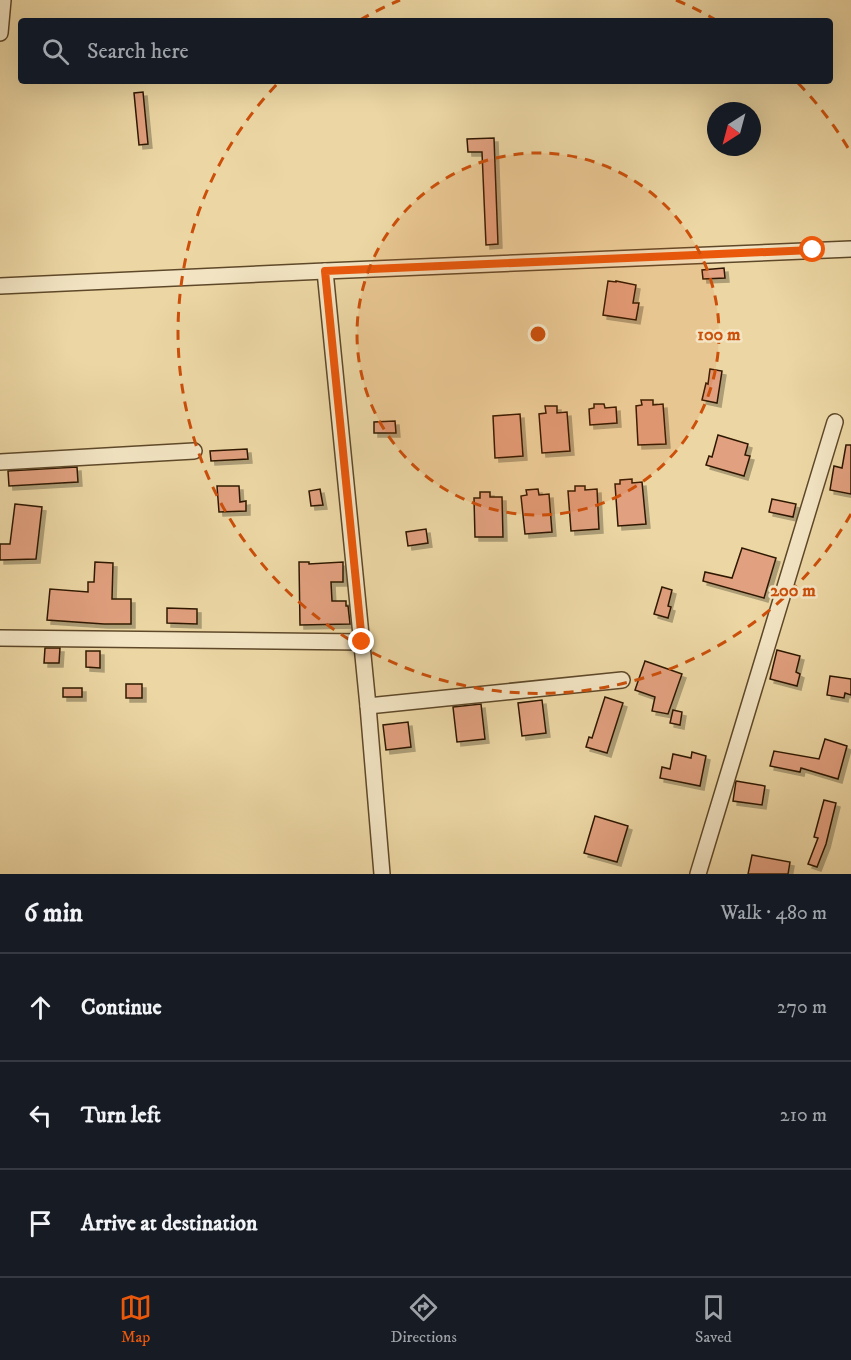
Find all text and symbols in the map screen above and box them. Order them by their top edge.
search box [18,18,833,84]
icon: search [39,35,72,68]
text: Search here [87,38,189,65]
north arrow [707,102,761,156]
route start [799,236,825,262]
centre of rings [528,324,548,344]
text: 100 m [697,324,741,346]
text: 200 m [770,580,816,602]
route end [348,628,374,654]
text: 6 min [24,897,83,930]
text: Walk · 480 m [720,901,827,926]
icon: ahead [24,991,57,1024]
text: Continue [81,994,162,1021]
text: 270 m [777,995,827,1020]
icon: left [24,1099,57,1132]
text: Turn left [81,1102,161,1129]
text: 210 m [780,1103,827,1128]
icon: arrive [24,1207,57,1240]
text: Arrive at destination [81,1210,258,1237]
tab: Map [119,1291,152,1347]
tab: Directions [390,1291,457,1347]
tab: Saved [695,1291,732,1347]

